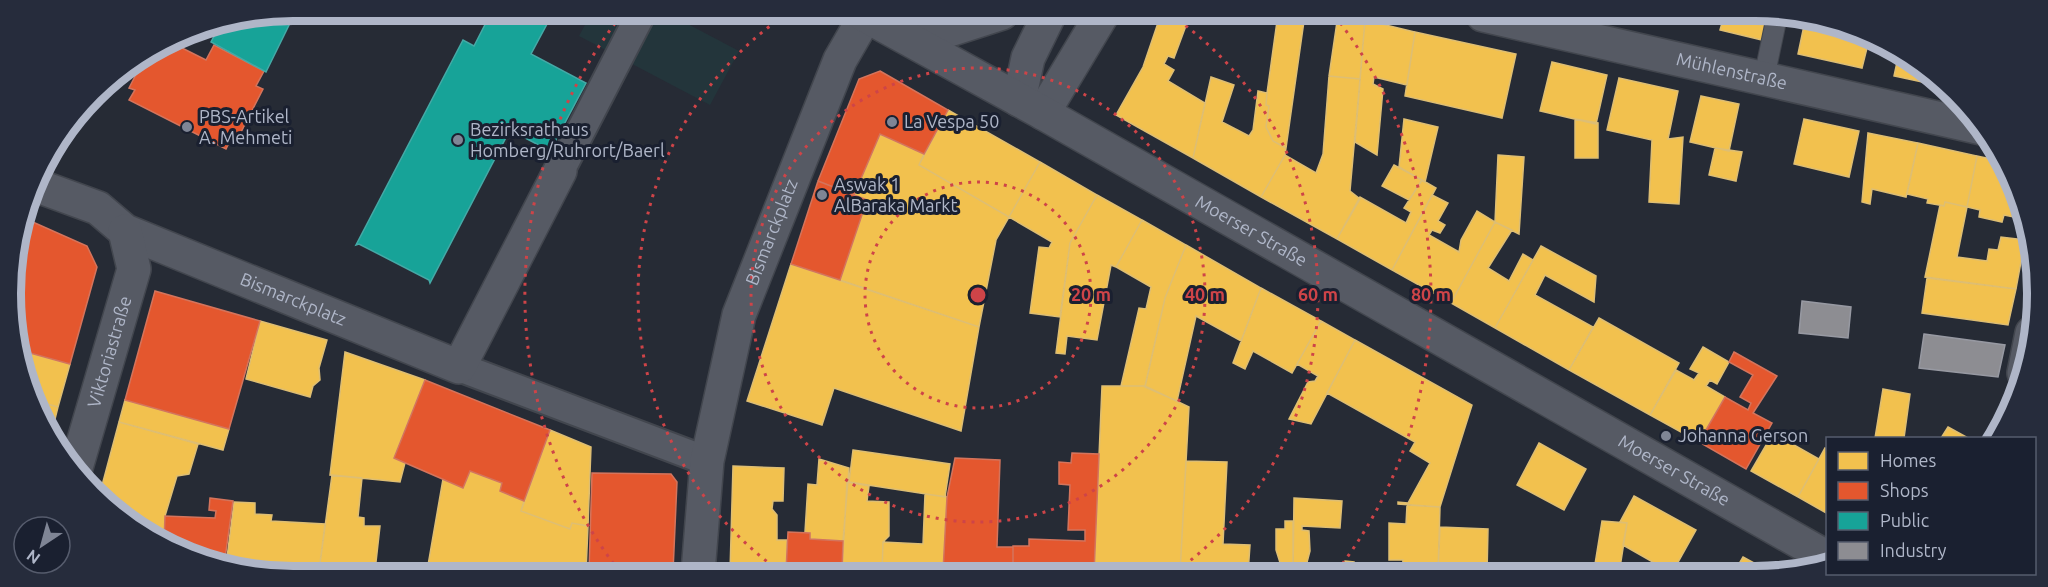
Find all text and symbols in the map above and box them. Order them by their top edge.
street label: Mühlenstraße [1675,48,1789,93]
place label: PBS-Artikel A. Mehmeti [199,106,293,147]
place label: La Vespa 50 [904,111,999,131]
marker: La Vespa 50 [885,115,899,129]
place label: Bezirksrathaus Homberg/Ruhrort/Baerl [470,119,665,160]
marker: PBS-Artikel A. Mehmeti [180,120,194,134]
marker: Bezirksrathaus Homberg/Ruhrort/Baerl [451,133,465,147]
place label: Aswak 1 AlBaraka Markt [834,174,957,215]
street label: Bismarckplatz [741,176,801,288]
marker: Aswak 1 AlBaraka Markt [815,188,829,202]
street label: Moerser Straße [1192,191,1311,270]
street label: Bismarckplatz [238,268,349,329]
text: 20 m [1071,284,1111,304]
text: 40 m [1185,284,1225,304]
text: 60 m [1298,284,1338,304]
text: 80 m [1411,284,1451,304]
centre of rings [968,285,988,305]
street label: Viktoriastraße [83,294,135,410]
place label: Johanna Gerson [1678,425,1808,445]
marker: Johanna Gerson [1659,429,1673,443]
street label: Moerser Straße [1615,430,1734,509]
legend [1826,437,2036,575]
text: Homes [1880,450,1937,470]
text: Shops [1880,480,1929,500]
text: Public [1880,510,1929,530]
north arrow [12,515,72,575]
text: Industry [1880,540,1947,560]
text: N [23,546,43,568]

